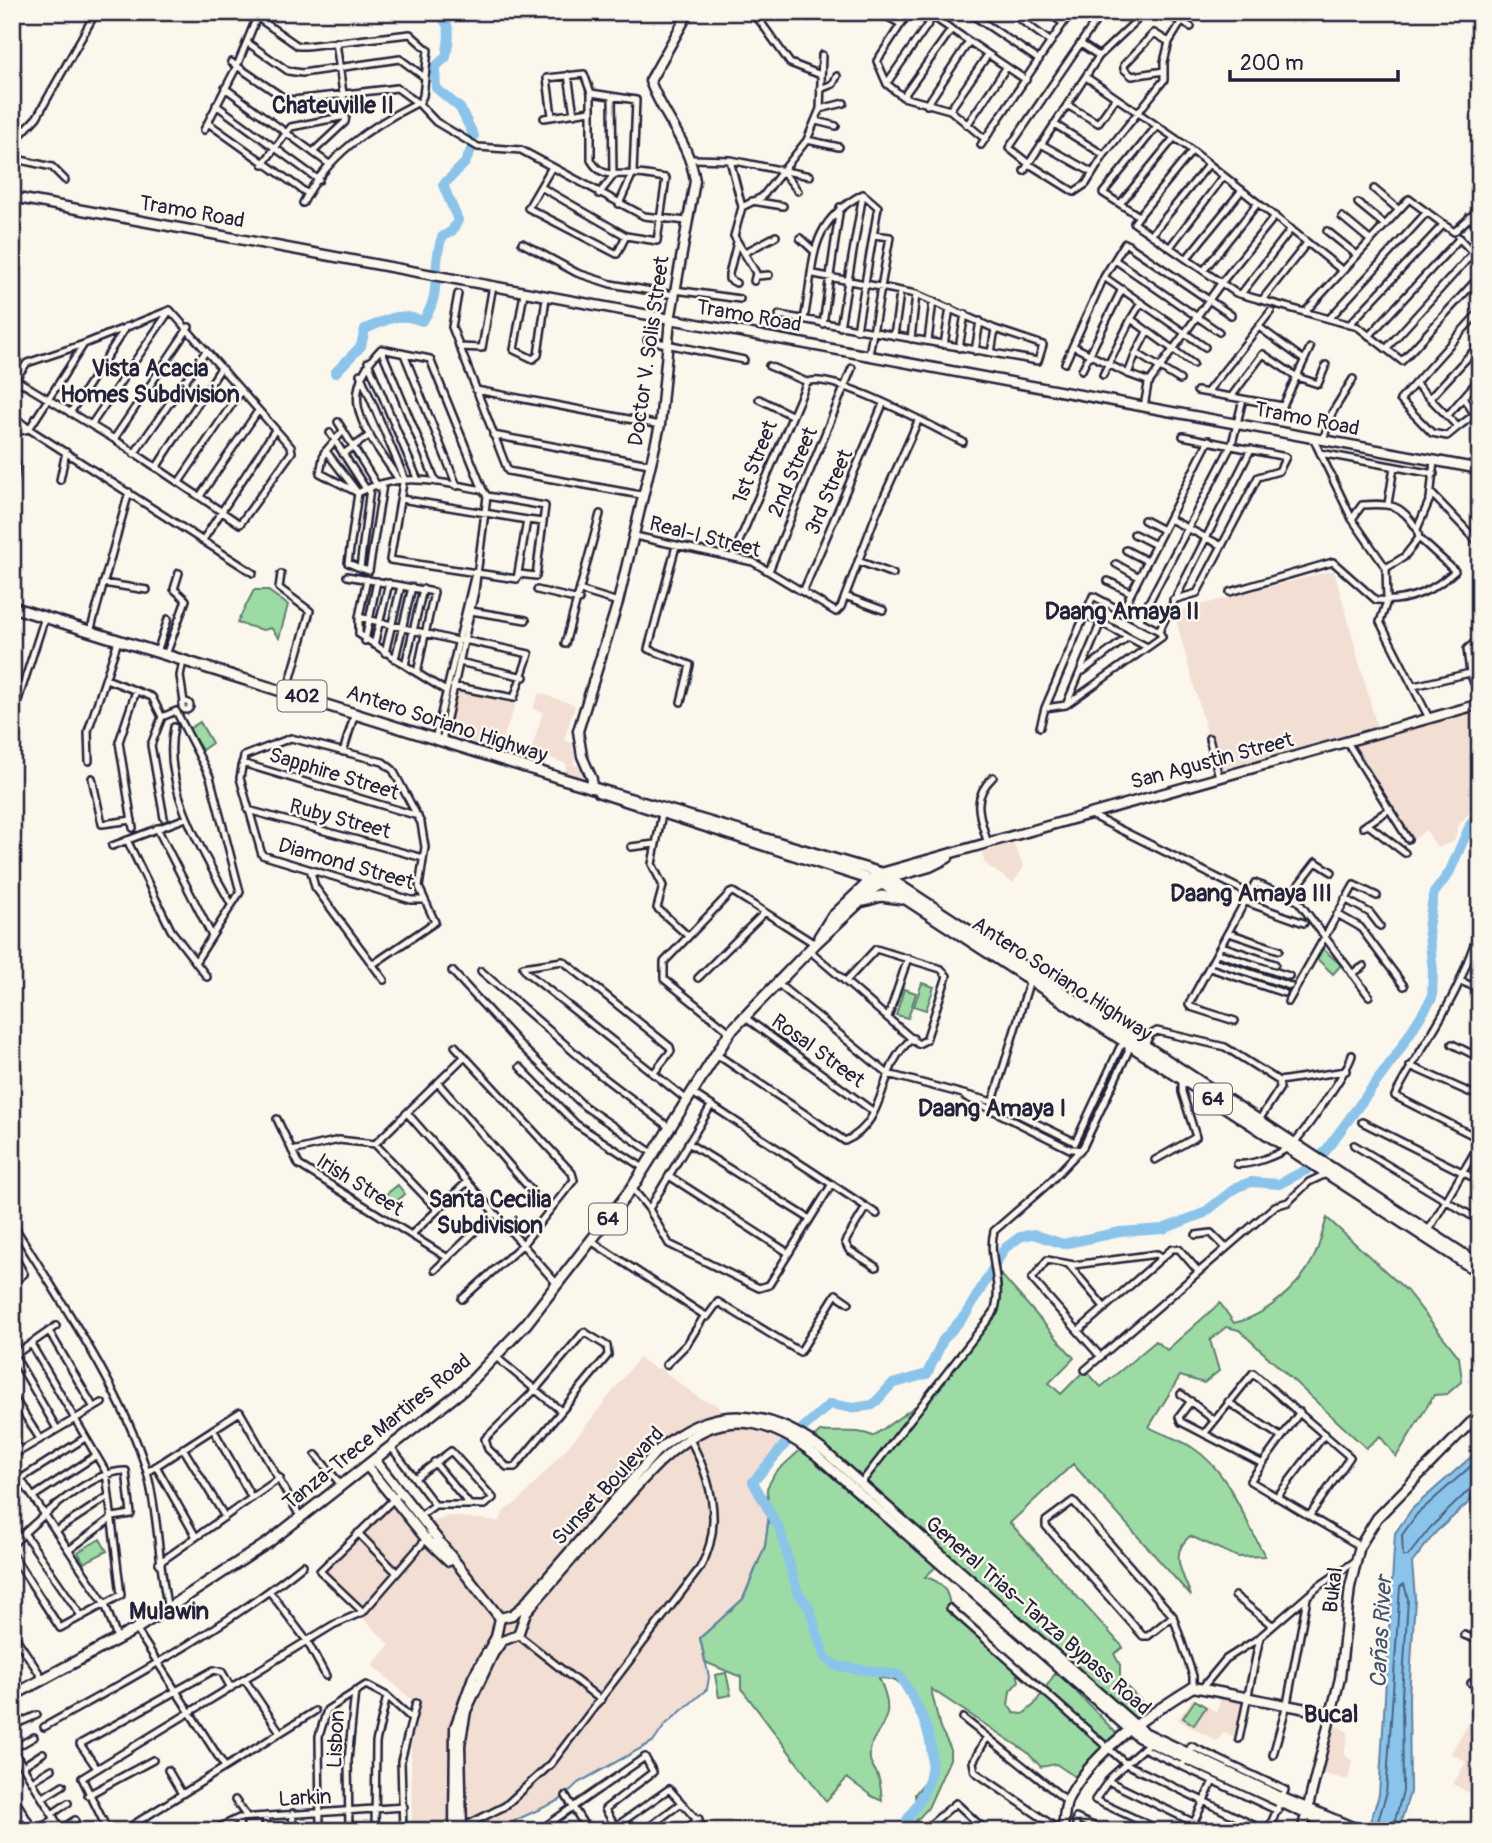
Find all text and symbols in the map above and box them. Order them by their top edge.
scale bar [1230,38,1398,82]
text: 200 m [1240,50,1304,77]
district label: Chateuville II [272,91,394,120]
street label: Tramo Road [137,189,247,235]
street label: Doctor V. Solis Street [622,254,676,448]
street label: Tramo Road [694,293,804,339]
district label: Vista Acacia Homes Subdivision [60,354,240,409]
street label: Tramo Road [1252,396,1362,442]
street label: 1st Street [726,416,784,508]
street label: 2nd Street [762,422,824,521]
street label: 3rd Street [799,445,859,539]
street label: Real-I Street [647,510,764,564]
district label: Daang Amaya II [1044,597,1200,626]
street label: Antero Soriano Highway [343,679,551,769]
road number: 402 [278,680,326,712]
street label: San Agustin Street [1128,726,1297,796]
street label: Sapphire Street [266,741,403,807]
street label: Ruby Street [287,793,394,846]
street label: Diamond Street [275,832,418,896]
district label: Daang Amaya III [1170,879,1332,908]
street label: Antero Soriano Highway [967,911,1157,1047]
street label: Rosal Street [766,1008,870,1094]
road number: 64 [1194,1084,1232,1114]
district label: Daang Amaya I [918,1094,1066,1123]
street label: Irish Street [311,1148,409,1223]
district label: Santa Cecilia Subdivision [429,1185,552,1240]
road number: 64 [589,1204,627,1234]
street label: Tanza-Trece Martires Road [277,1348,477,1516]
street label: Sunset Boulevard [546,1421,670,1551]
street label: General Trias–Tanza Bypass Road [919,1510,1157,1722]
street label: Bukal [1317,1566,1349,1614]
water label: Cañas River [1364,1572,1399,1689]
district label: Mulawin [129,1597,209,1626]
district label: Bucal [1304,1700,1358,1729]
street label: Lisbon [321,1709,351,1769]
street label: Larkin [278,1783,332,1813]

